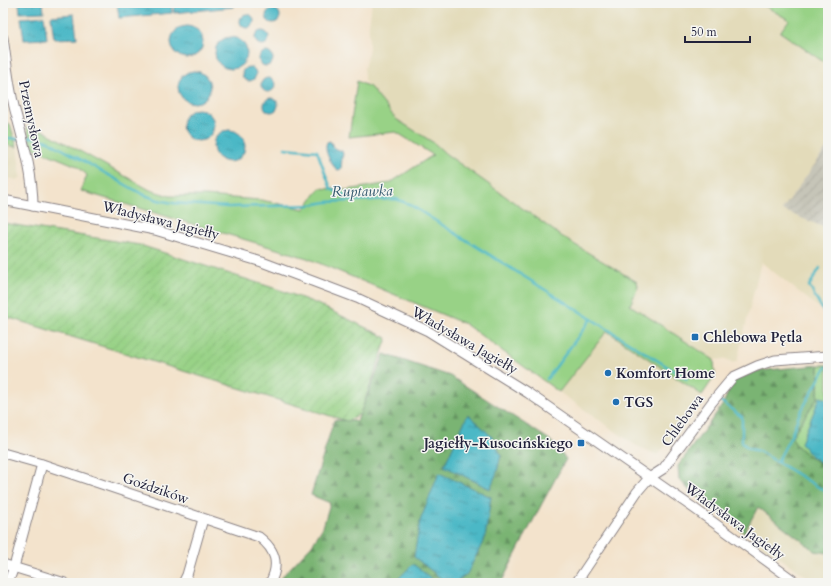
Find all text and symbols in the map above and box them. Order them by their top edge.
scale bar [685,18,750,44]
text: 50 m [691,24,718,40]
street label: Przemysłowa [14,79,49,160]
water label: Ruptawka [331,180,393,202]
street label: Władysława Jagiełły [99,197,222,244]
street label: Władysława Jagiełły [407,302,522,379]
place label: Chlebowa Pętla [703,328,802,347]
marker: Chlebowa Pętla [690,332,700,342]
place label: Komfort Home [616,364,715,383]
marker: Komfort Home [603,368,613,378]
street label: Chlebowa [657,390,708,450]
place label: TGS [624,393,653,412]
marker: TGS [611,397,621,407]
place label: Jagiełły-Kusocińskiego [422,434,573,453]
marker: Jagiełły-Kusocińskiego [576,438,586,448]
street label: Goździków [120,468,192,509]
street label: Władysława Jagiełły [680,478,789,565]

